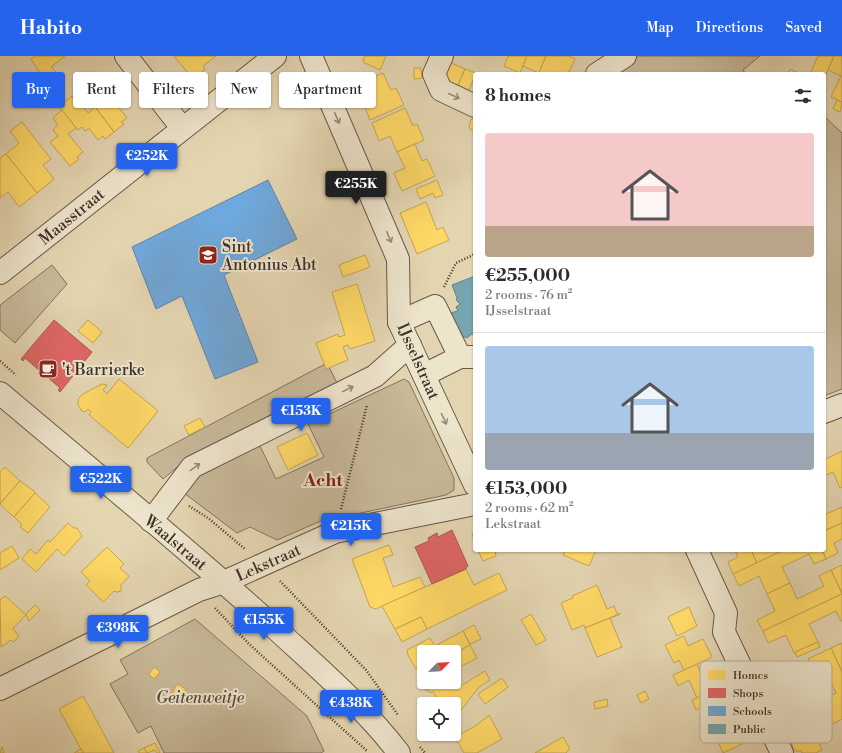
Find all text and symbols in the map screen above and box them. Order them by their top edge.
text: Habito [20,16,82,40]
text: Map [646,19,674,37]
text: Directions [696,19,763,37]
text: Saved [785,19,822,37]
chip: Buy [12,72,65,108]
chip: Rent [73,72,131,108]
chip: Filters [139,72,208,108]
chip: New [216,72,271,108]
chip: Apartment [279,72,376,108]
text: 8 homes [485,85,551,107]
icon: filters [792,85,814,107]
one-way arrow [448,93,460,100]
one-way arrow [334,111,341,123]
pin: €252K [119,143,175,177]
text: €252K [125,148,169,164]
icon: home [614,159,686,231]
pin: €255K [328,171,384,205]
text: €255K [334,176,378,192]
street label: Maasstraat [35,184,109,249]
one-way arrow [385,230,393,242]
place label: Sint Antonius Abt [221,237,317,275]
school or university icon: Sint Antonius Abt [197,244,219,266]
text: €255,000 [485,265,570,287]
text: 2 rooms · 76 m² [485,287,572,303]
text: IJsselstraat [485,303,551,319]
street label: IJsselstraat [392,320,444,403]
cafe icon: 't Barrierke [37,358,59,380]
place label: 't Barrierke [62,360,145,380]
icon: home [614,372,686,444]
one-way arrow [342,385,354,392]
pin: €153K [273,398,329,432]
text: €153K [280,403,322,419]
one-way arrow [441,412,448,424]
one-way arrow [190,463,201,471]
pin: €522K [73,466,129,500]
district label: Acht [302,469,343,492]
text: €522K [79,471,123,487]
text: €153,000 [485,478,567,500]
text: 2 rooms · 62 m² [485,500,574,516]
street label: Waalstraat [139,510,211,575]
pin: €215K [323,513,379,547]
text: Lekstraat [485,516,541,532]
text: €215K [330,518,372,534]
street label: Lekstraat [233,540,304,586]
pin: €155K [236,607,292,641]
text: €155K [243,612,285,628]
pin: €398K [90,615,146,649]
text: €398K [96,620,140,636]
north arrow [417,645,461,689]
map controls [417,645,461,741]
legend [700,661,832,743]
text: Homes [733,669,768,683]
text: Shops [733,687,763,701]
park label: Geitenweitje [156,688,245,708]
pin: €438K [323,690,379,724]
text: €438K [329,695,373,711]
button: locate [417,697,461,741]
text: Schools [733,705,772,719]
text: Public [733,723,766,737]

